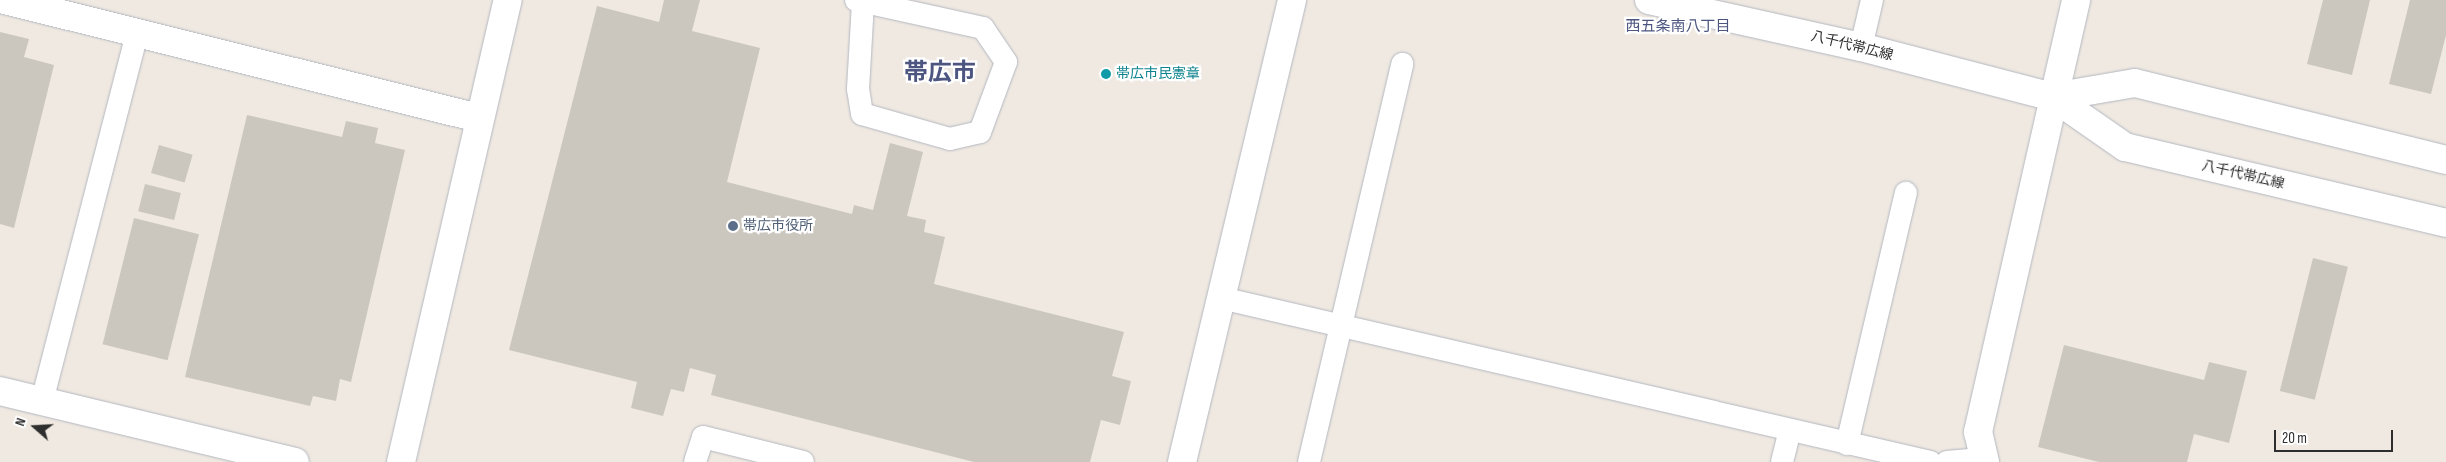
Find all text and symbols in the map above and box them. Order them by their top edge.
district label: 西五条南八丁目 [1626,18,1730,36]
street label: 八千代帯広線 [1809,28,1895,64]
district label: 帯広市 [904,59,976,87]
place label: 帯広市民憲章 [1116,66,1200,82]
marker: 帯広市民憲章 [1100,68,1112,80]
street label: 八千代帯広線 [2200,157,2286,193]
place label: 帯広市役所 [743,218,813,234]
marker: 帯広市役所 [727,220,739,232]
north arrow [10,402,60,452]
text: N [11,416,30,428]
scale bar [2276,420,2395,452]
text: 20 m [2282,429,2307,448]

